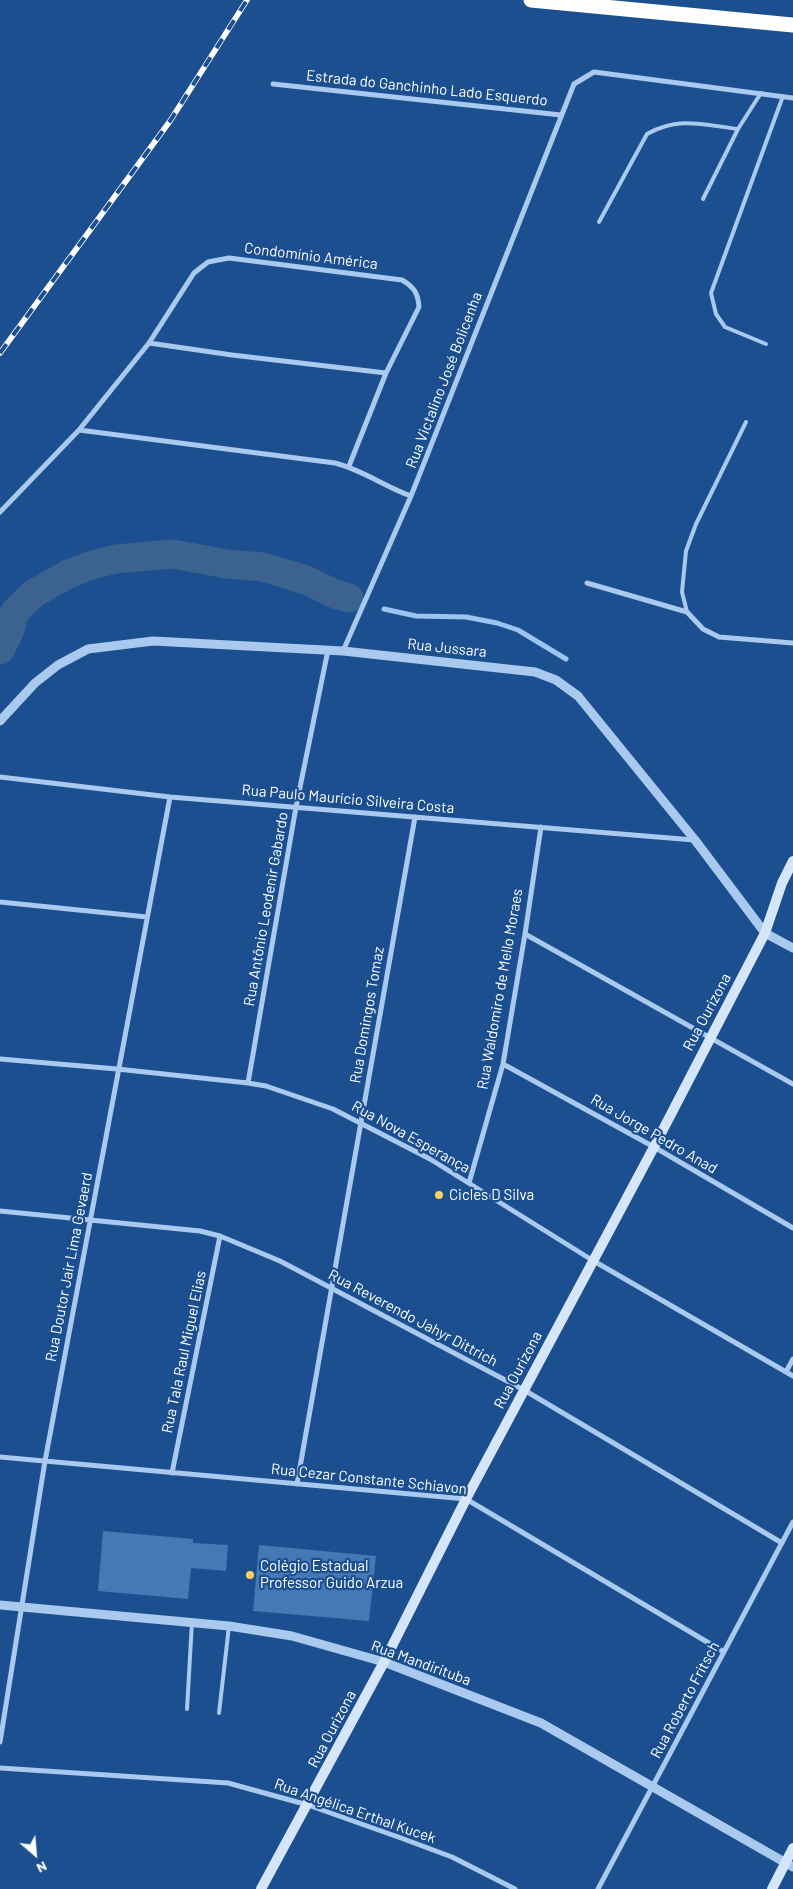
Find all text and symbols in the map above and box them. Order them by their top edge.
street label: Estrada do Ganchinho Lado Esquerdo [305,66,549,110]
street label: Condomínio América [243,239,379,273]
street label: Rua Victalino José Bolicenha [402,289,486,471]
street label: Rua Jussara [407,635,487,661]
street label: Rua Paulo Maurício Silveira Costa [241,781,455,817]
street label: Rua Antônio Leodenir Gabardo [240,810,292,1008]
street label: Rua Waldomiro de Mello Moraes [473,887,527,1091]
street label: Rua Domingos Tomaz [346,945,388,1085]
street label: Rua Ourizona [679,970,735,1054]
street label: Rua Jorge Pedro Anad [587,1090,721,1178]
street label: Rua Nova Esperança [349,1097,473,1177]
street label: Rua Doutor Jair Lima Gevaerd [42,1171,96,1363]
place label: Cicles D Silva [449,1186,534,1204]
marker: Cicles D Silva [433,1189,445,1201]
street label: Rua Reverendo Jahyr Dittrich [325,1266,501,1370]
street label: Rua Tala Raul Miguel Elias [158,1269,210,1435]
street label: Rua Ourizona [490,1328,546,1412]
street label: Rua Cezar Constante Schiavon [270,1460,468,1498]
place label: Colégio Estadual Professor Guido Arzua [260,1557,403,1592]
marker: Colégio Estadual Professor Guido Arzua [244,1569,256,1581]
street label: Rua Mandirituba [369,1637,473,1689]
street label: Rua Roberto Fritsch [647,1639,723,1761]
street label: Rua Ourizona [304,1687,360,1771]
street label: Rua Angélica Erthal Kucek [272,1775,438,1847]
north arrow [10,1829,60,1879]
text: N [34,1858,50,1877]

